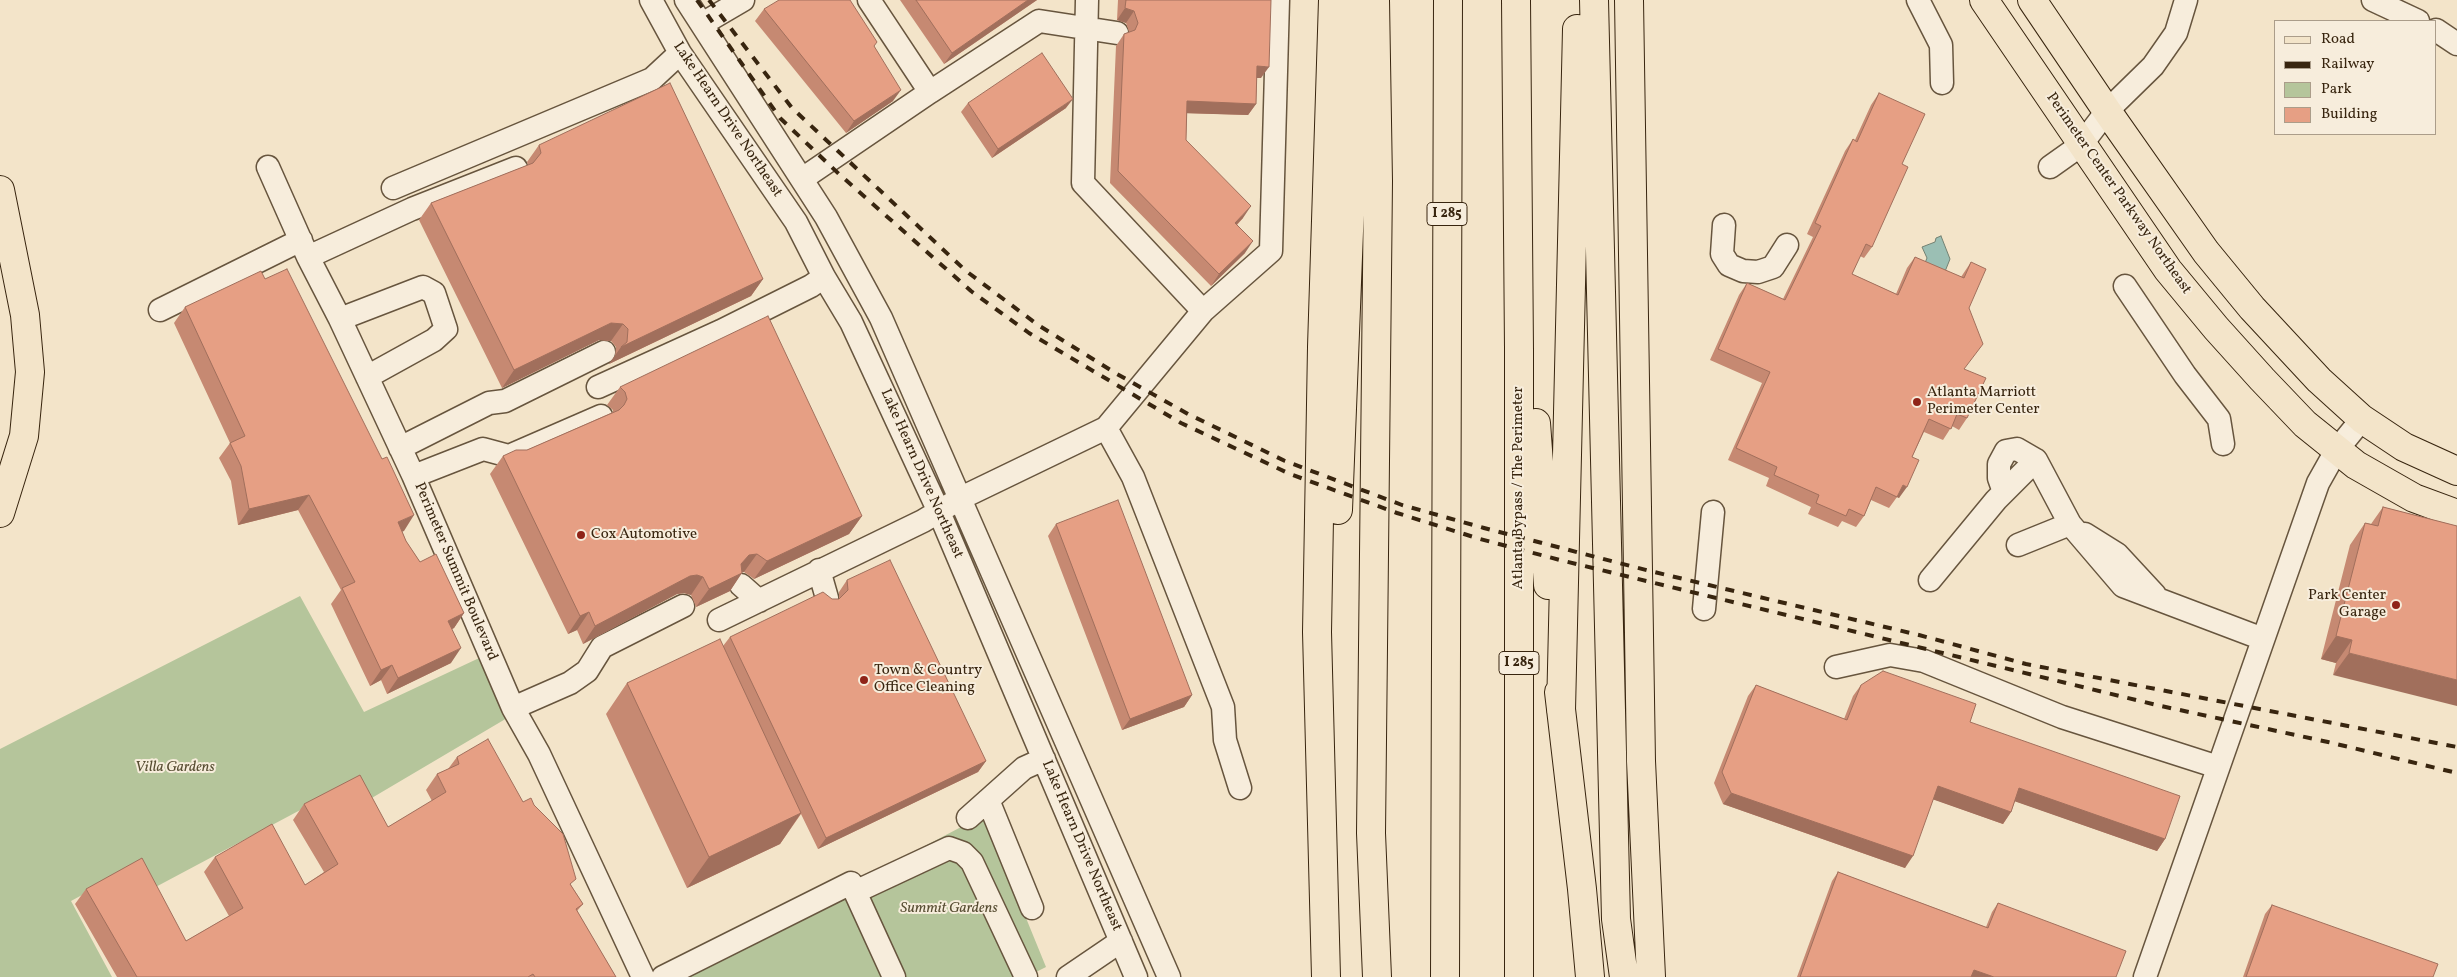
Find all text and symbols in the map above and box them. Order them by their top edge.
legend [2274,20,2437,135]
text: Road [2321,29,2355,50]
street label: Lake Hearn Drive Northeast [668,39,786,201]
text: Railway [2321,54,2374,75]
text: Park [2321,79,2352,100]
street label: Perimeter Center Parkway Northeast [2041,90,2195,298]
text: Building [2321,104,2377,125]
road number: I 285 [1427,202,1467,225]
place label: Atlanta Marriott Perimeter Center [1927,384,2040,419]
street label: Lake Hearn Drive Northeast [875,387,967,561]
street label: Atlanta Bypass / The Perimeter [1510,387,1528,589]
marker: Atlanta Marriott Perimeter Center [1911,396,1923,408]
street label: Perimeter Summit Boulevard [409,480,501,664]
place label: Cox Automotive [591,526,697,544]
marker: Cox Automotive [575,529,587,541]
place label: Park Center Garage [2308,587,2386,622]
marker: Park Center Garage [2390,599,2402,611]
road number: I 285 [1499,651,1539,674]
place label: Town & Country Office Cleaning [874,662,982,697]
marker: Town & Country Office Cleaning [858,674,870,686]
street label: Lake Hearn Drive Northeast [1037,758,1125,934]
park label: Villa Gardens [135,759,215,777]
park label: Summit Gardens [900,900,998,918]

